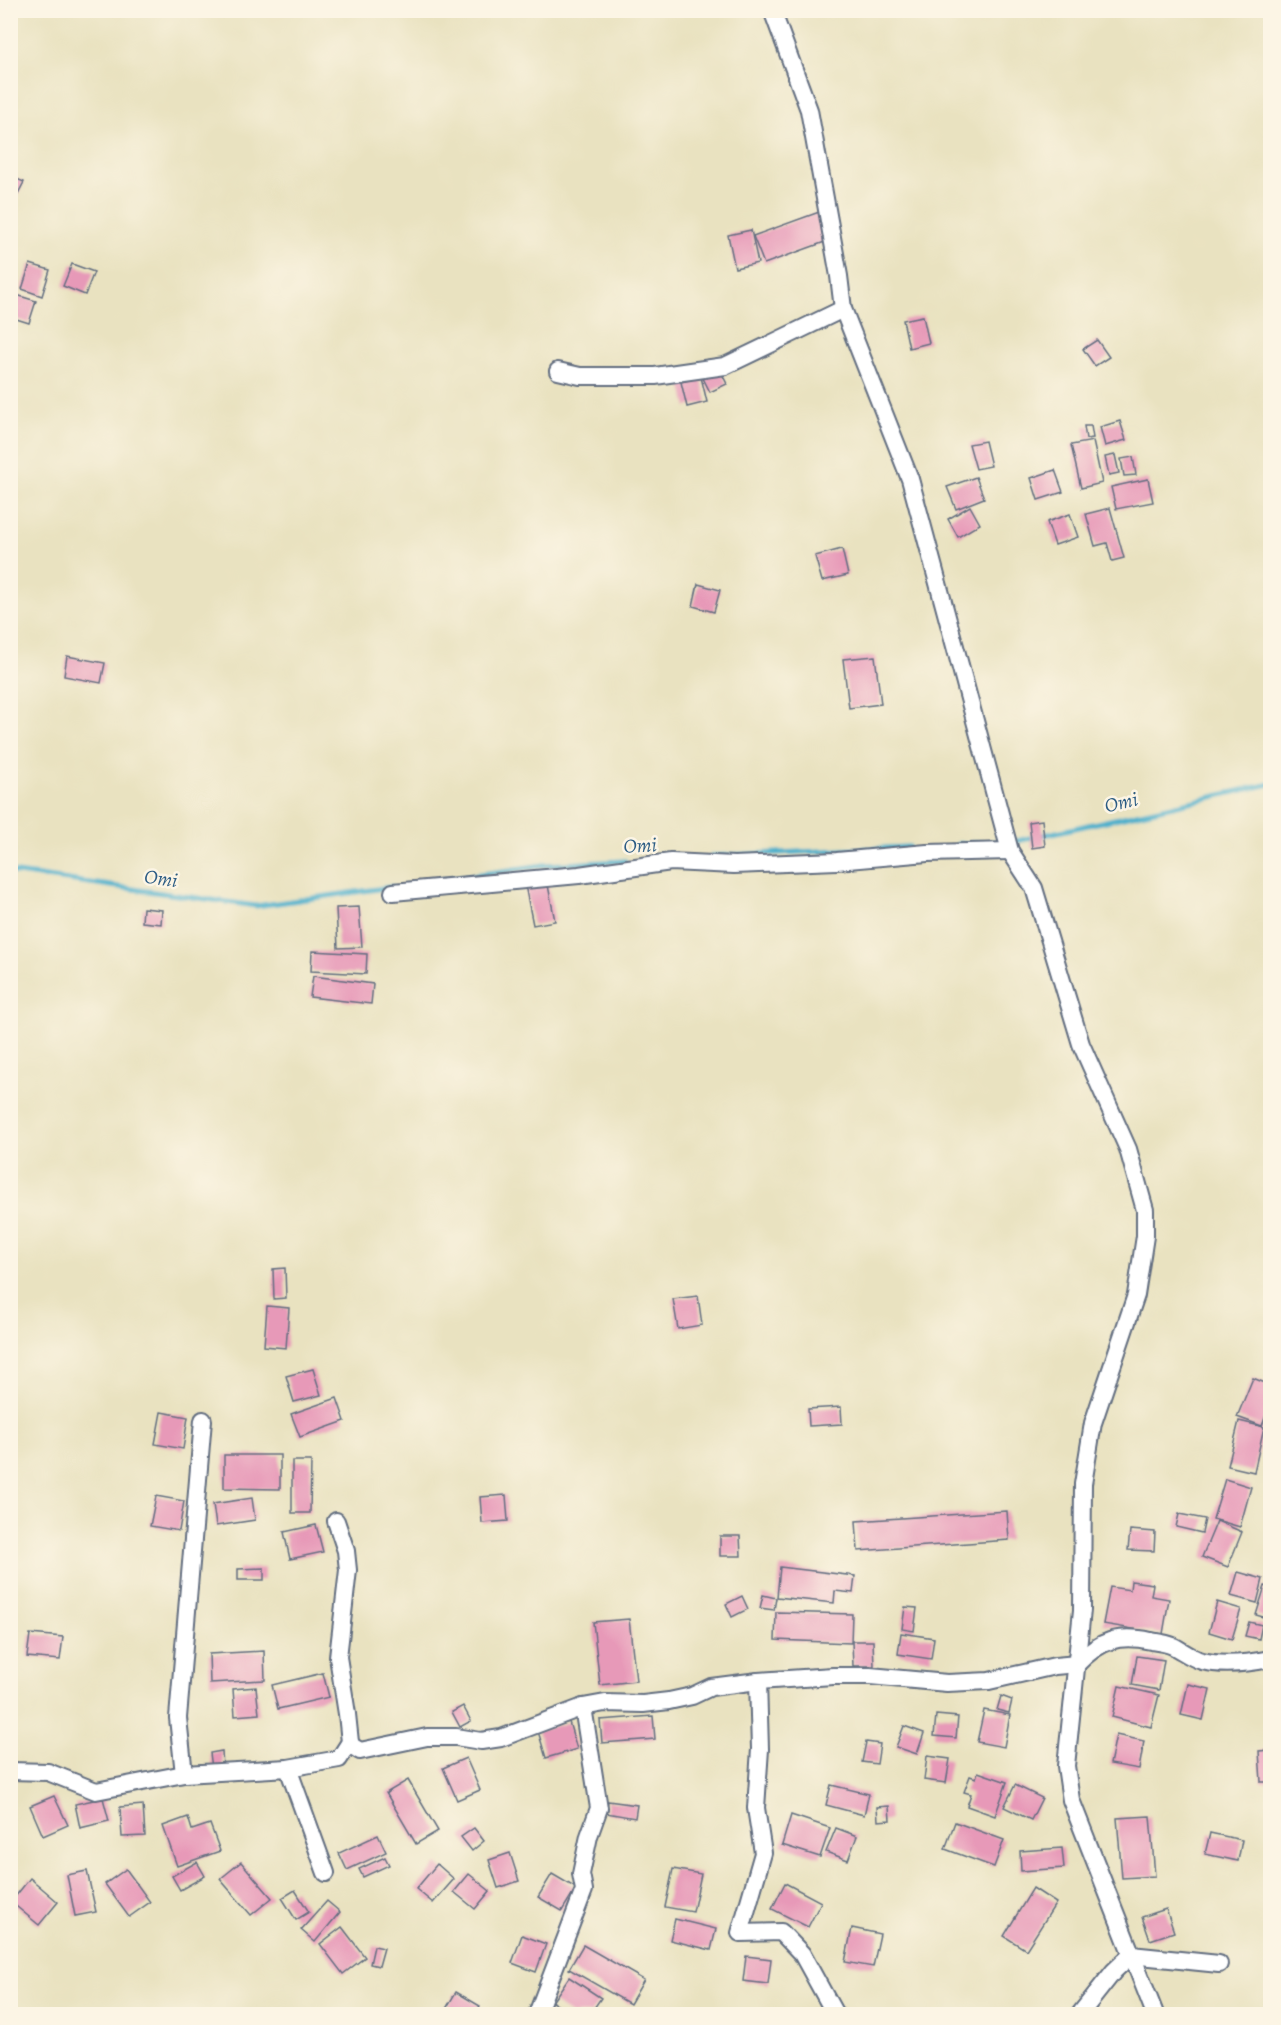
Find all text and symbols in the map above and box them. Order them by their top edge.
water label: Omi [1102,786,1140,819]
water label: Omi [623,831,657,860]
water label: Omi [143,863,179,894]

